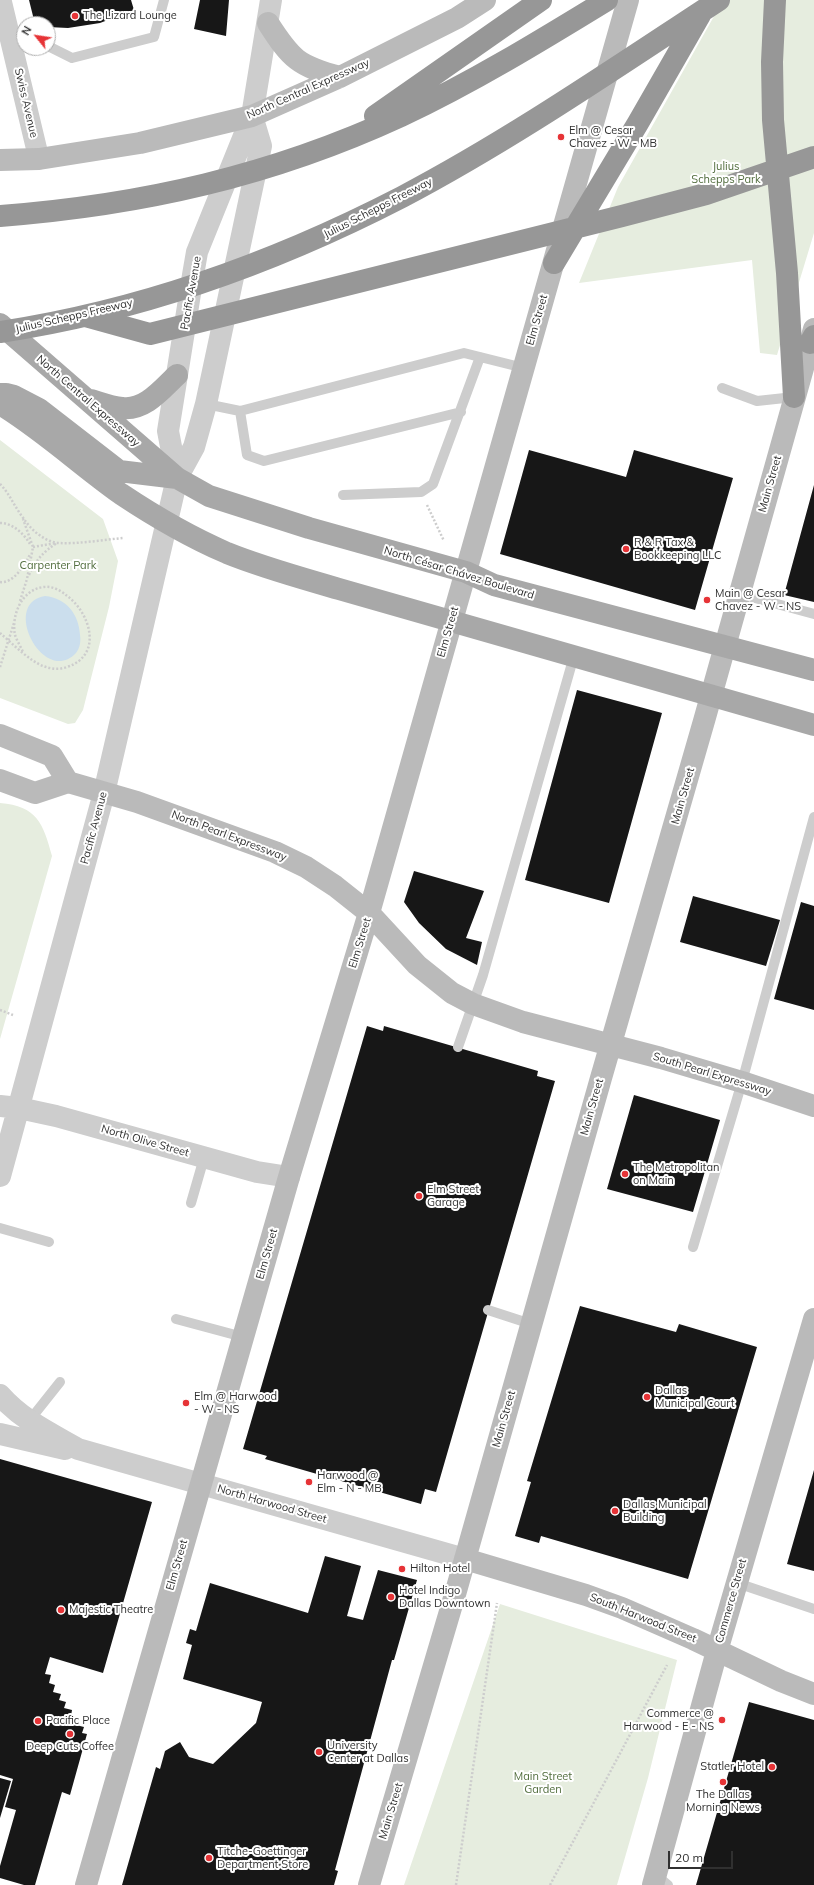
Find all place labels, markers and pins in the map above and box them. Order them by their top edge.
place label: The Lizard Lounge [83,9,177,23]
marker: The Lizard Lounge [70,11,80,21]
place label: Elm @ Cesar Chavez - W - MB [569,124,657,150]
marker: Elm @ Cesar Chavez - W - MB [556,132,566,142]
place label: R & R Tax & Bookkeeping LLC [634,536,721,562]
marker: R & R Tax & Bookkeeping LLC [621,544,631,554]
place label: Main @ Cesar Chavez - W - NS [715,587,801,613]
marker: Main @ Cesar Chavez - W - NS [702,595,712,605]
place label: The Metropolitan on Main [633,1161,719,1187]
marker: The Metropolitan on Main [620,1169,630,1179]
place label: Elm Street Garage [427,1183,479,1209]
marker: Elm Street Garage [414,1191,424,1201]
place label: Dallas Municipal Court [655,1384,735,1410]
place label: Elm @ Harwood - W - NS [194,1390,277,1416]
marker: Dallas Municipal Court [642,1392,652,1402]
marker: Elm @ Harwood - W - NS [181,1398,191,1408]
place label: Harwood @ Elm - N - MB [317,1469,382,1495]
marker: Harwood @ Elm - N - MB [304,1477,314,1487]
place label: Dallas Municipal Building [623,1498,707,1524]
marker: Dallas Municipal Building [610,1506,620,1516]
place label: Hilton Hotel [410,1562,470,1576]
marker: Hilton Hotel [397,1564,407,1574]
place label: Hotel Indigo Dallas Downtown [399,1584,490,1610]
marker: Hotel Indigo Dallas Downtown [386,1592,396,1602]
place label: Majestic Theatre [69,1603,153,1617]
marker: Majestic Theatre [56,1605,66,1615]
place label: Commerce @ Harwood - E - NS [624,1707,714,1733]
place label: Pacific Place [46,1714,110,1728]
marker: Commerce @ Harwood - E - NS [717,1715,727,1725]
marker: Pacific Place [33,1716,43,1726]
marker: Deep Cuts Coffee [65,1729,75,1739]
place label: University Center at Dallas [327,1739,409,1765]
place label: Deep Cuts Coffee [26,1740,114,1754]
marker: University Center at Dallas [314,1747,324,1757]
place label: Statler Hotel [700,1760,764,1774]
marker: Statler Hotel [767,1762,777,1772]
marker: The Dallas Morning News [718,1777,728,1787]
place label: The Dallas Morning News [686,1788,760,1814]
place label: Titche-Goettinger Department Store [217,1845,308,1871]
marker: Titche-Goettinger Department Store [204,1853,214,1863]

